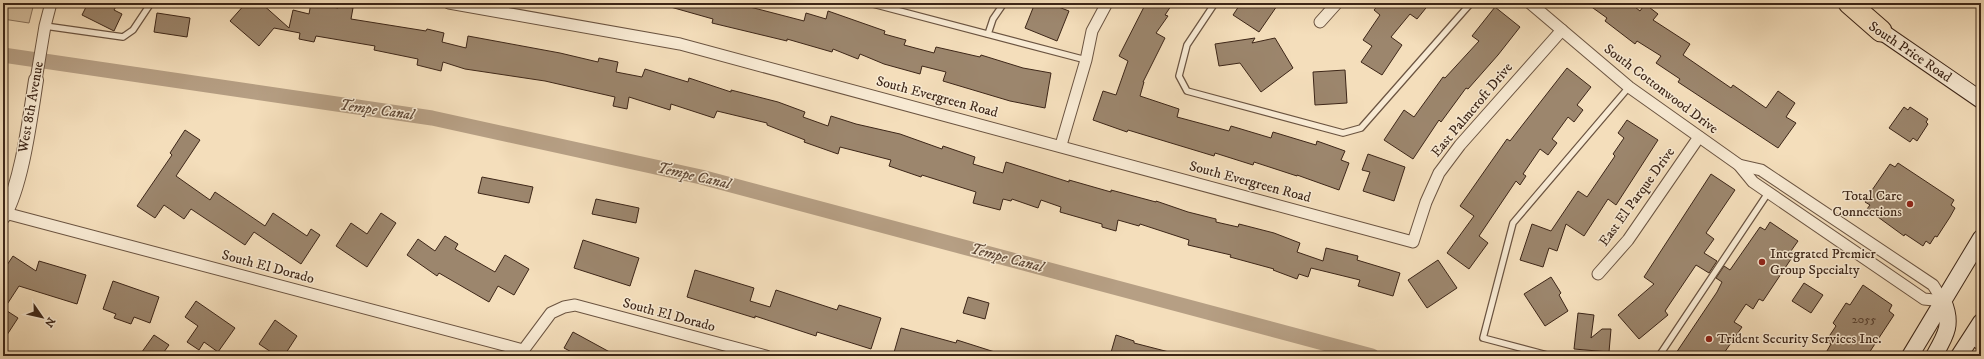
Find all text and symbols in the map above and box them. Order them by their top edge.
street label: South Price Road [1865,18,1955,86]
street label: South Cottonwood Drive [1600,40,1722,138]
street label: East Palmcroft Drive [1427,59,1517,161]
street label: West 8th Avenue [14,60,48,155]
street label: South Evergreen Road [874,72,1000,122]
water label: Tempe Canal [339,95,417,125]
street label: East El Parque Drive [1595,144,1679,250]
street label: South Evergreen Road [1187,157,1313,207]
water label: Tempe Canal [655,158,735,194]
place label: Total Care Connections [1833,187,1902,221]
marker: Total Care Connections [1905,199,1915,209]
water label: Tempe Canal [968,239,1048,277]
place label: Integrated Premier Group Specialty [1770,245,1877,279]
street label: South El Dorado [220,246,316,288]
marker: Integrated Premier Group Specialty [1757,257,1767,267]
street label: South El Dorado [621,294,717,336]
north arrow [22,297,62,337]
house number: 2055 [1852,312,1876,327]
text: N [41,314,58,330]
place label: Trident Security Services Inc. [1717,330,1882,348]
marker: Trident Security Services Inc. [1704,334,1714,344]

